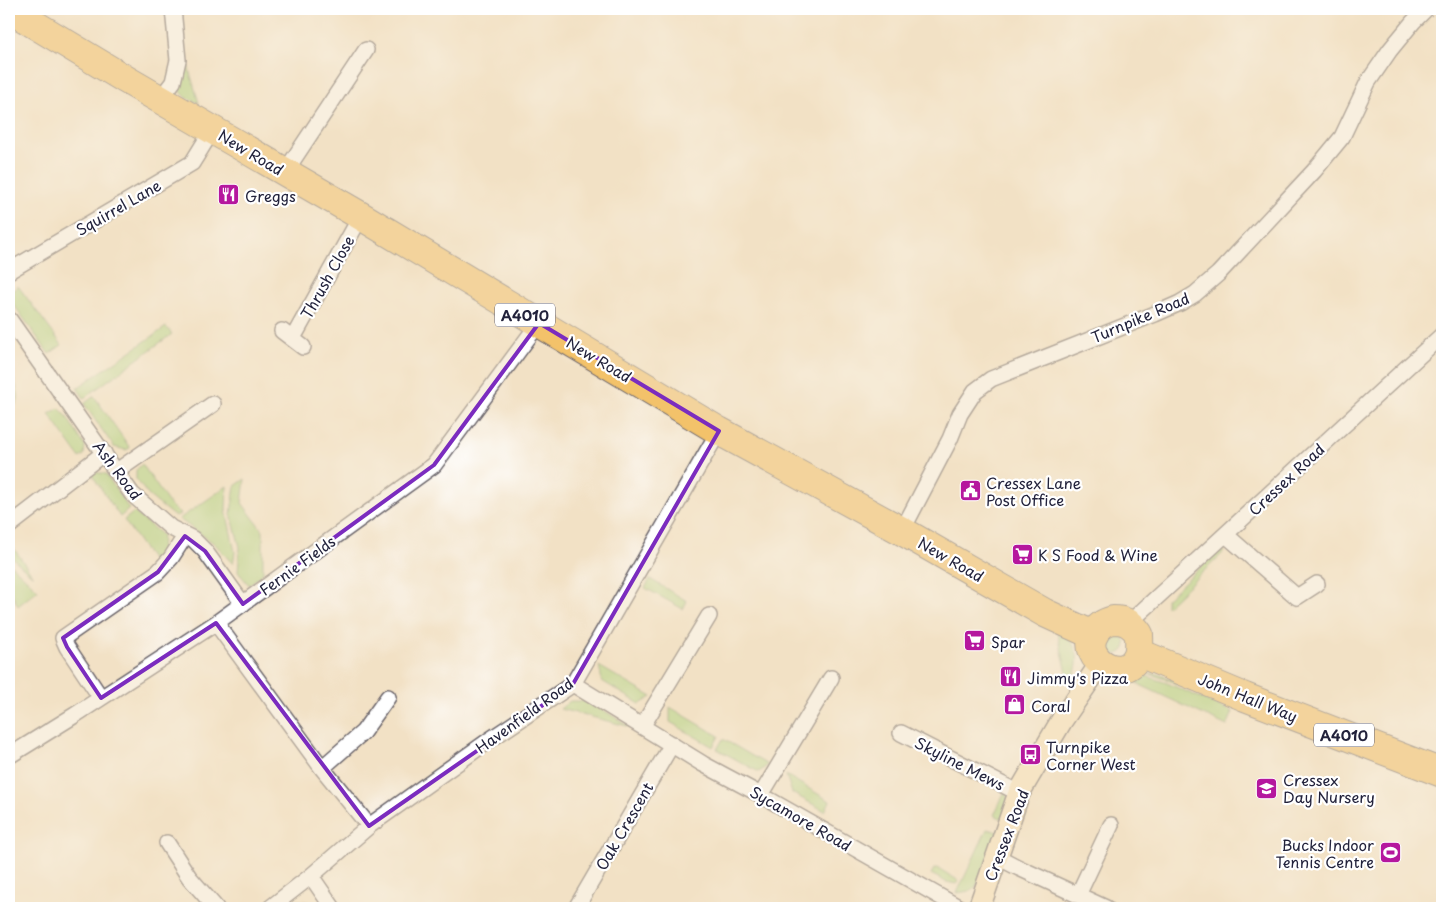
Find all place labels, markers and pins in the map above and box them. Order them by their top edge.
restaurant icon: Greggs [217,183,241,207]
place label: Greggs [245,184,296,207]
place label: Cressex Lane Post Office [986,471,1081,511]
public building icon: Cressex Lane Post Office [958,479,982,503]
supermarket icon: K S Food & Wine [1010,542,1034,566]
place label: K S Food & Wine [1038,543,1158,566]
supermarket icon: Spar [963,629,987,653]
place label: Spar [991,630,1025,653]
restaurant icon: Jimmy's Pizza [999,665,1023,689]
place label: Jimmy's Pizza [1027,666,1129,689]
shop icon: Coral [1003,693,1027,717]
place label: Coral [1031,694,1071,717]
place label: Turnpike Corner West [1046,735,1135,775]
bus stop icon: Turnpike Corner West [1018,743,1042,767]
place label: Cressex Day Nursery [1283,768,1375,808]
school or university icon: Cressex Day Nursery [1255,776,1279,800]
place label: Bucks Indoor Tennis Centre [1275,833,1374,873]
sports icon: Bucks Indoor Tennis Centre [1378,841,1402,865]

